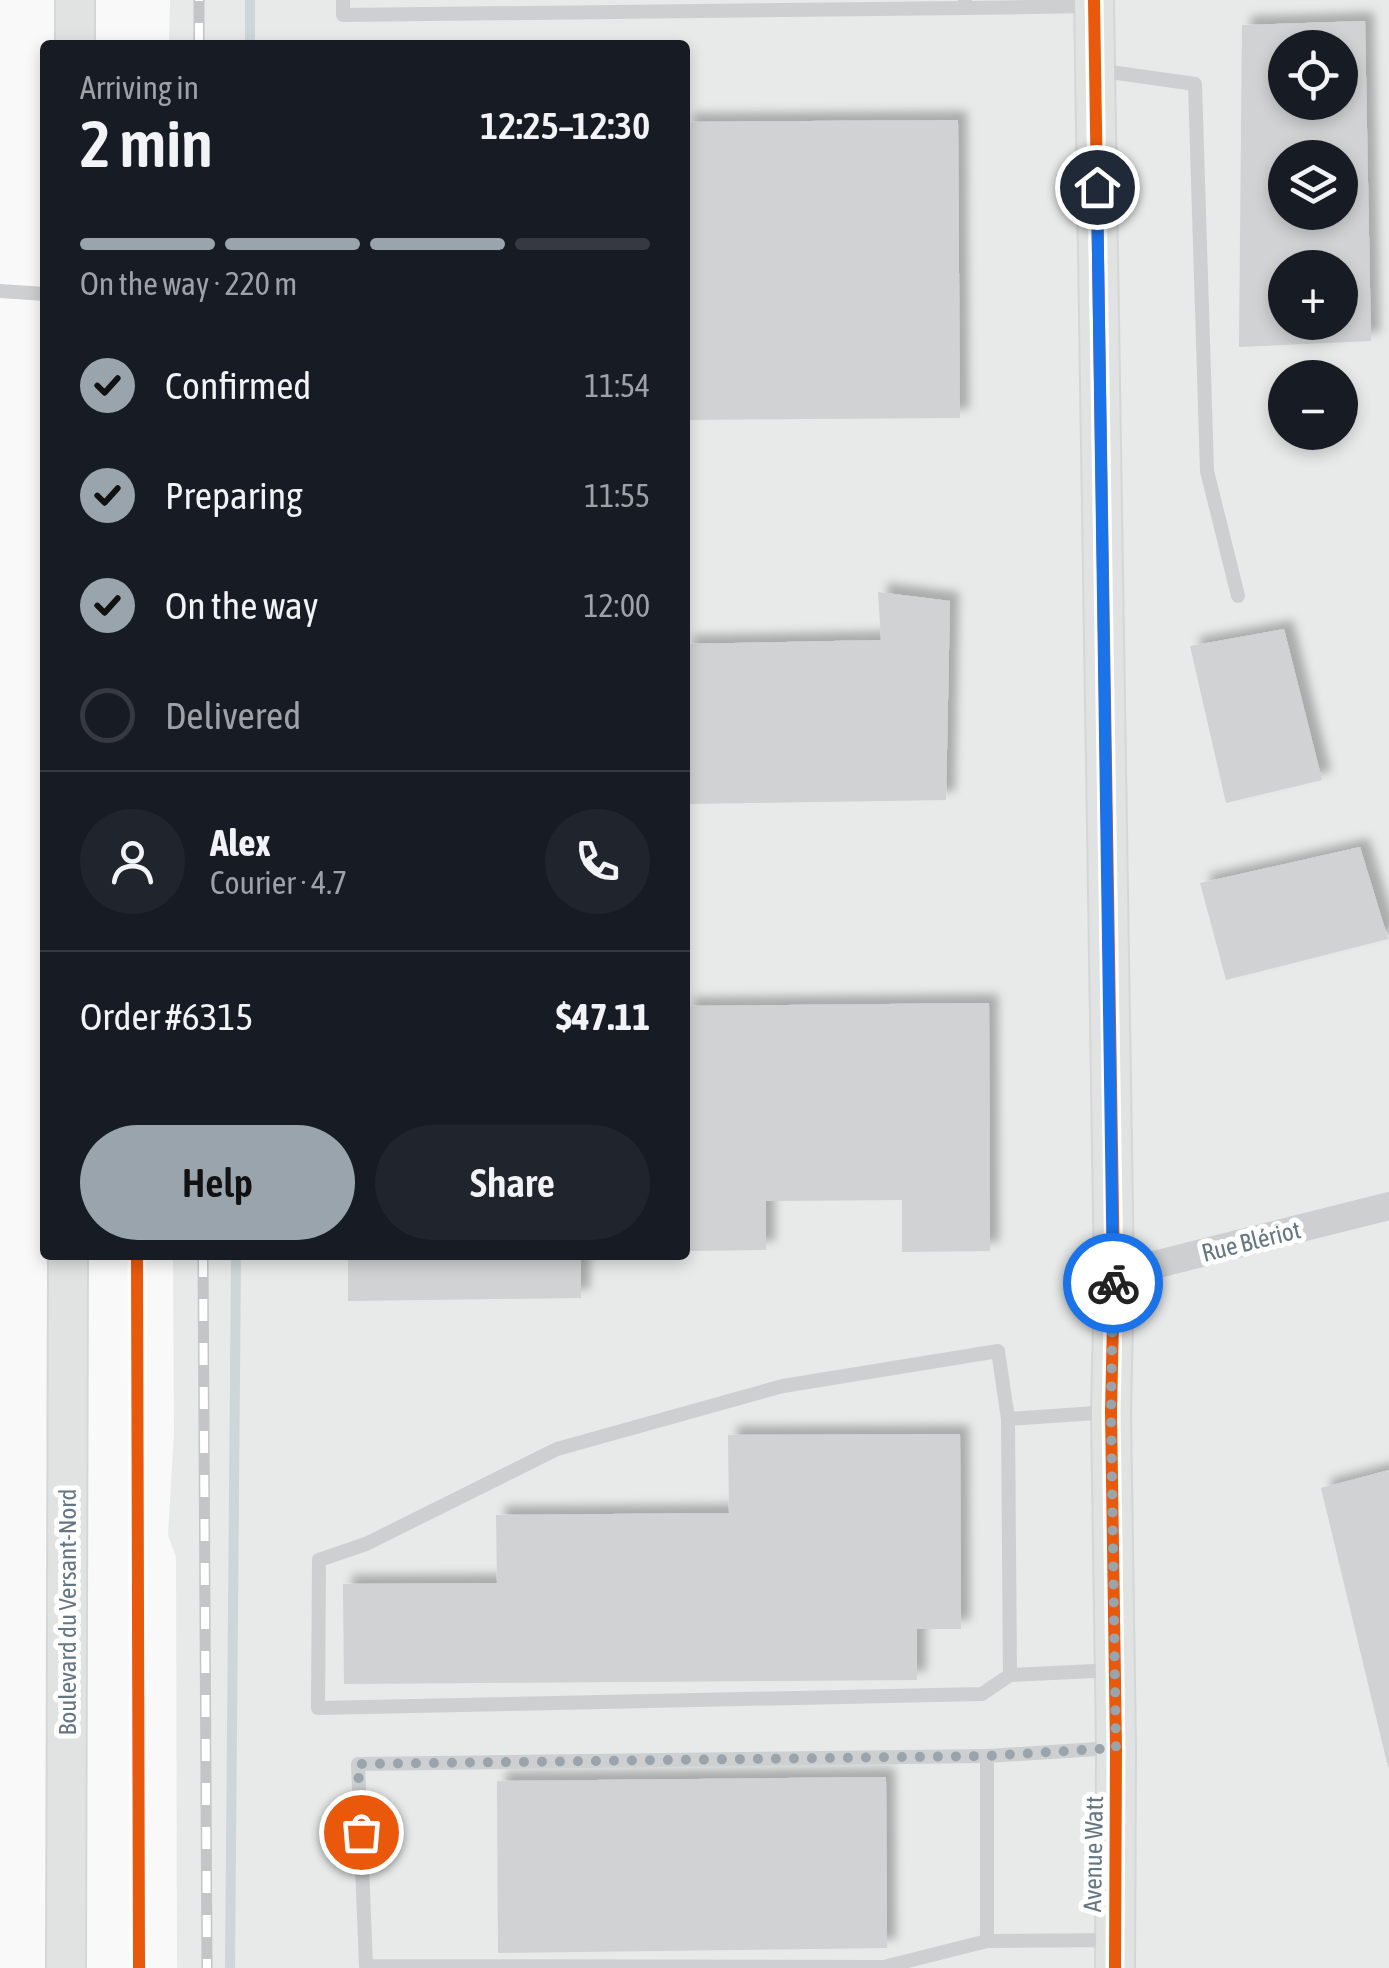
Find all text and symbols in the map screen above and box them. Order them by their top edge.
map controls [1268,30,1358,450]
button: locate [1268,30,1358,120]
text: Arriving in [80,69,199,106]
text: 12:25–12:30 [480,104,650,147]
text: 2 min [80,106,213,181]
button: layers [1268,140,1358,230]
pin [1055,145,1140,230]
icon: home [1070,160,1125,215]
button: + [1268,250,1358,340]
text: On the way · 220 m [80,265,297,302]
icon: check [80,358,135,413]
button: − [1268,360,1358,450]
text: Confirmed [165,364,311,407]
text: 11:54 [584,367,650,404]
icon: check [80,468,135,523]
text: Preparing [165,474,303,517]
text: 11:55 [584,477,650,514]
icon: check [80,578,135,633]
text: On the way [165,584,318,627]
text: 12:00 [584,587,650,624]
text: Delivered [165,694,301,737]
button: person [80,809,185,914]
button: phone [545,809,650,914]
text: Alex [210,821,271,864]
text: Courier · 4.7 [210,864,347,901]
text: Order #6315 [80,995,253,1038]
text: $47.11 [556,995,650,1038]
button: Help [80,1125,355,1240]
button: Share [375,1125,650,1240]
street label: Rue Blériot [1199,1215,1303,1267]
courier [1063,1233,1163,1333]
icon: bike [1086,1256,1141,1311]
street label: Boulevard du Versant-Nord [53,1489,81,1735]
pin [319,1790,404,1875]
street label: Avenue Watt [1078,1796,1108,1912]
icon: bag [334,1805,389,1860]

